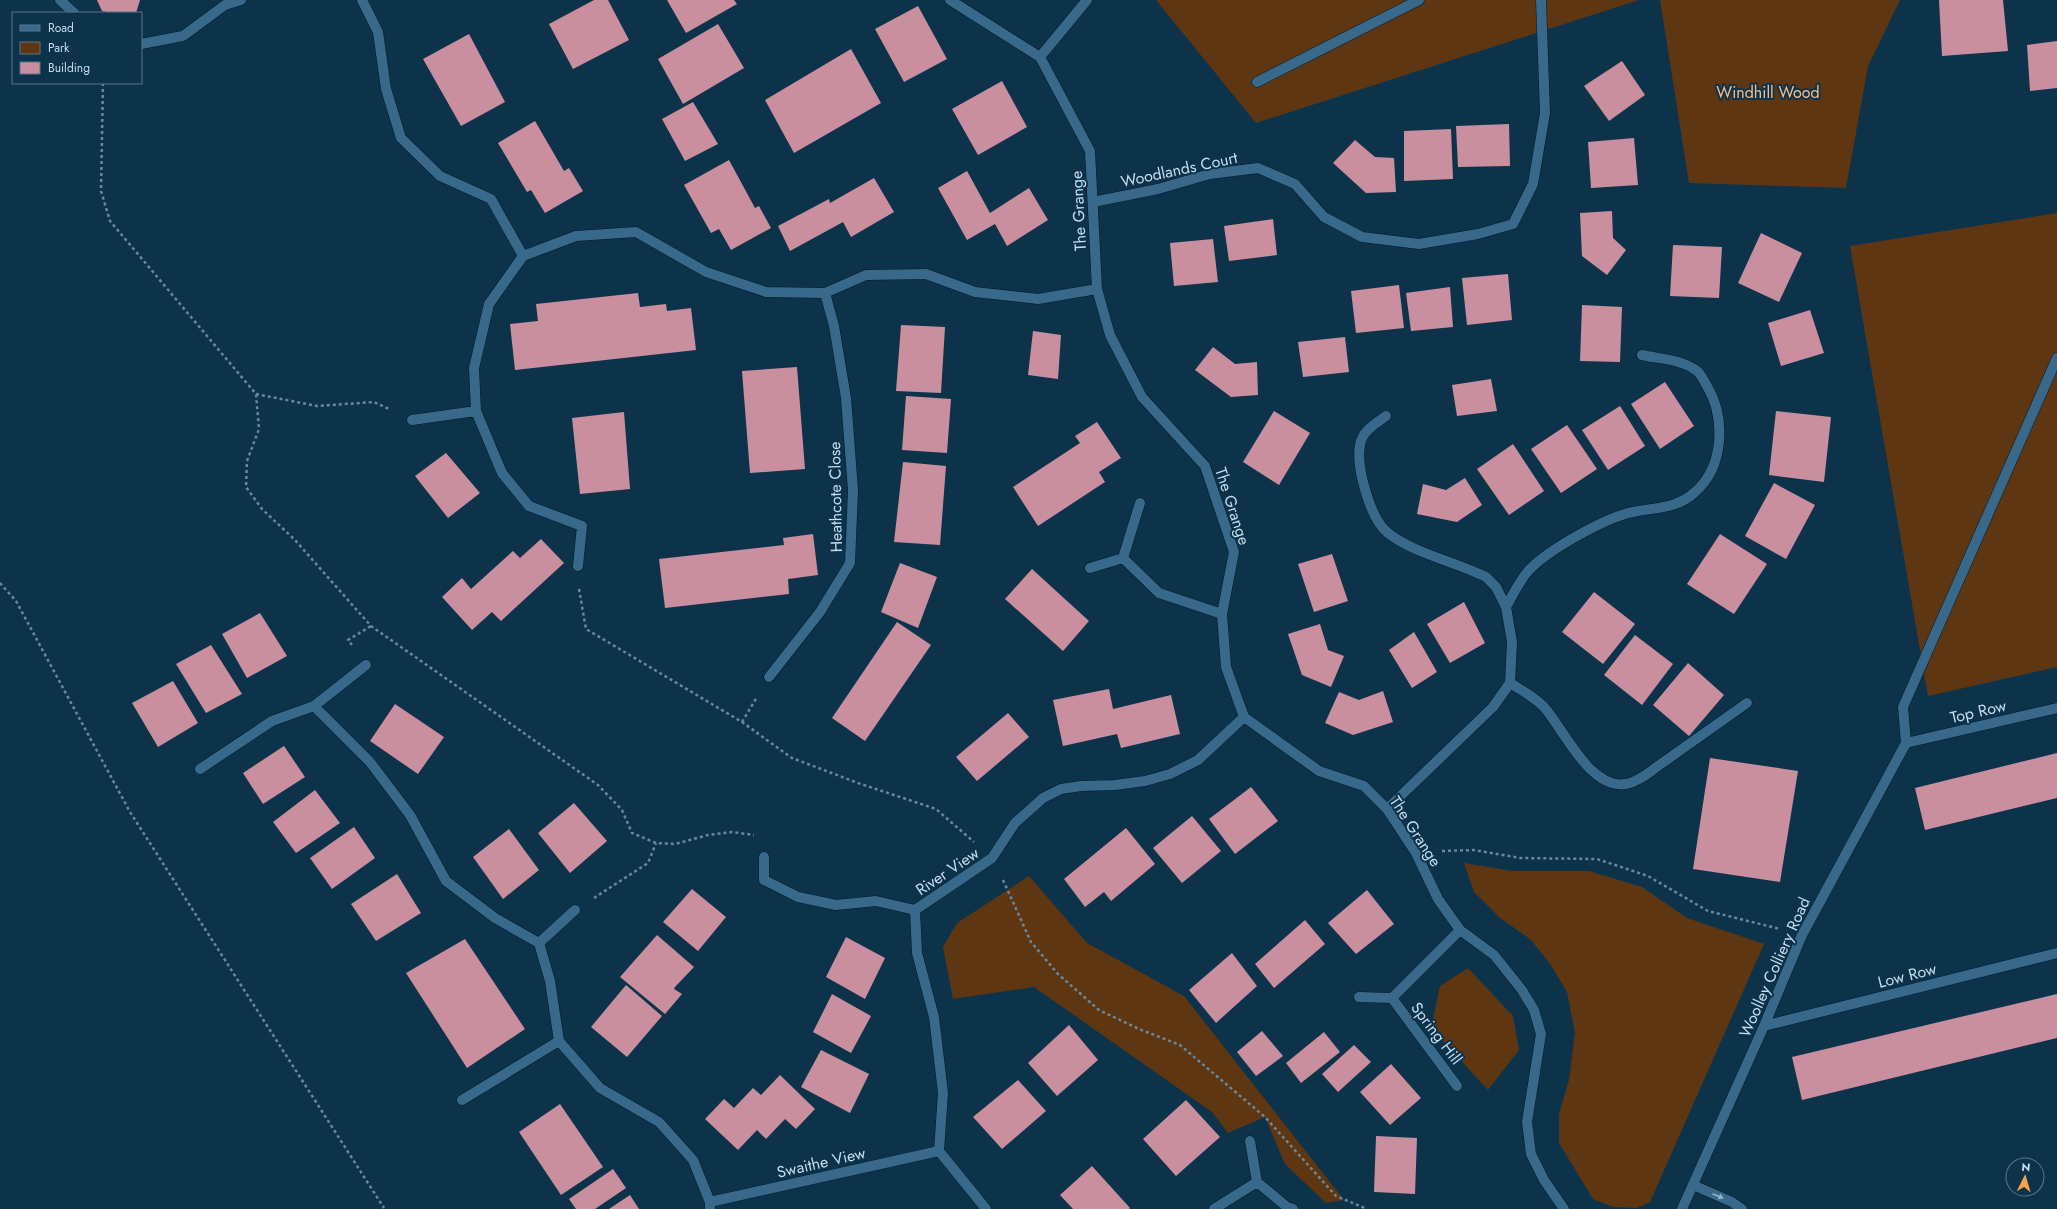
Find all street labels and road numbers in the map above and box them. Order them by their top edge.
street label: Woodlands Court [1119,146,1240,193]
street label: The Grange [1065,170,1092,252]
street label: Heathcote Close [823,441,848,553]
street label: The Grange [1209,464,1256,548]
street label: Top Row [1948,694,2008,729]
street label: The Grange [1384,791,1447,871]
street label: River View [911,842,984,901]
street label: Woolley Colliery Road [1733,894,1816,1041]
street label: Low Row [1875,957,1939,994]
street label: Spring Hill [1406,997,1468,1069]
street label: Swaithe View [774,1141,868,1184]

